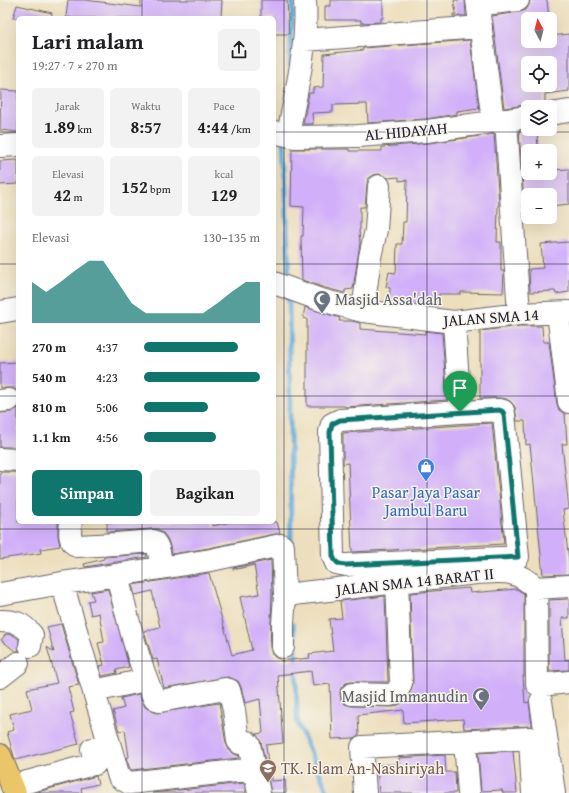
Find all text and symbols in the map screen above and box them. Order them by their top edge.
north arrow [521,12,557,48]
map controls [521,12,557,224]
text: Lari malam [32,25,144,57]
button: share [218,29,260,71]
text: 19:27 · 7 × 270 m [32,56,118,75]
button: locate [521,56,557,92]
text: Jarak [56,98,80,114]
text: Waktu [131,98,161,114]
text: Pace [213,98,235,114]
button: layers [521,100,557,136]
text: 1.89 [44,114,75,139]
text: 8:57 [130,114,162,139]
text: 4:44 [197,114,229,139]
street label: AL HIDAYAH [364,115,449,147]
text: km [75,121,92,137]
text: /km [229,121,251,137]
button: + [521,144,557,180]
text: Elevasi [52,166,84,182]
text: kcal [215,166,233,182]
text: 152 [121,174,148,199]
text: bpm [148,181,171,197]
text: 42 [53,182,71,207]
text: 129 [211,182,237,207]
button: − [521,188,557,224]
text: m [71,189,83,205]
text: Elevasi [32,228,70,247]
text: 130–135 m [203,228,260,247]
place label: Masjid Assa'dah [335,287,442,311]
mosque icon: Masjid Assa'dah [312,289,332,314]
street label: JALAN SMA 14 [440,302,540,332]
text: 270 m [32,338,66,357]
text: 4:37 [96,338,118,357]
text: 540 m [32,368,66,387]
text: 4:23 [96,368,118,387]
pin [443,371,477,412]
icon: arrive [449,377,471,399]
text: 810 m [32,398,66,417]
text: 5:06 [96,398,118,417]
text: 1.1 km [32,428,71,447]
text: 4:56 [96,428,118,447]
shop icon: Pasar Jaya Pasar Jambul Baru [416,457,436,482]
button: Simpan [32,470,142,516]
button: Bagikan [150,470,260,516]
place label: Pasar Jaya Pasar Jambul Baru [372,480,481,522]
street label: JALAN SMA 14 BARAT II [333,561,495,601]
place label: Masjid Immanudin [342,684,468,708]
mosque icon: Masjid Immanudin [471,686,491,711]
place label: TK. Islam An-Nashiriyah [281,756,444,780]
school or university icon: TK. Islam An-Nashiriyah [258,758,278,783]

